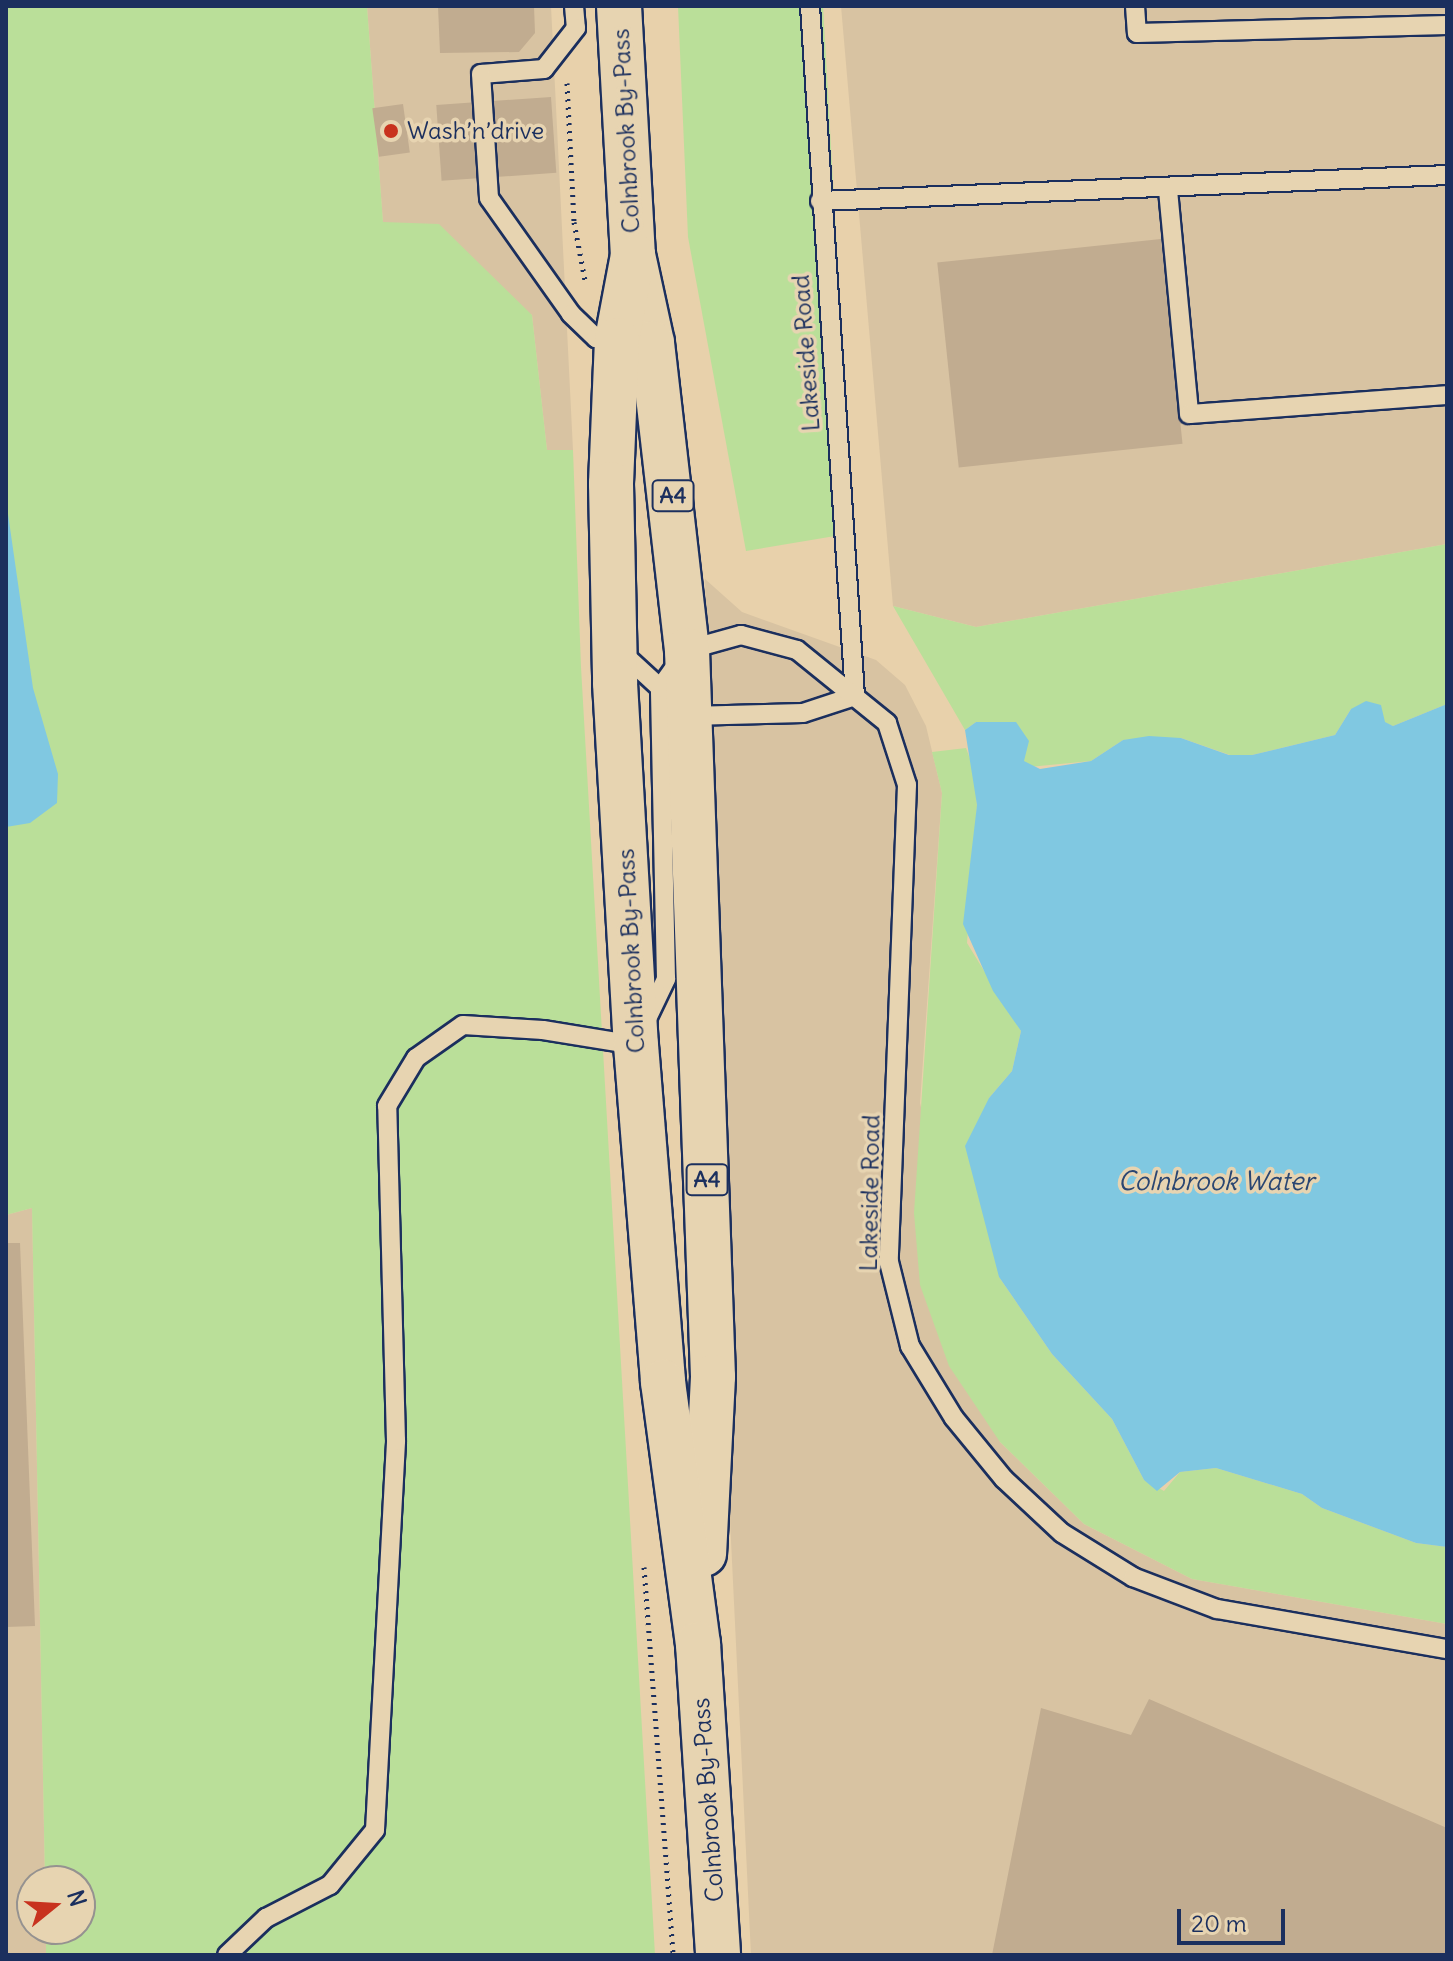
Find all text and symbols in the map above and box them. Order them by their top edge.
street label: Colnbrook By-Pass [606,28,646,234]
place label: Wash’n’drive [407,117,544,145]
marker: Wash’n’drive [382,122,400,140]
street label: Lakeside Road [786,274,826,432]
road number: A4 [651,478,695,514]
street label: Colnbrook By-Pass [611,848,651,1054]
street label: Lakeside Road [854,1114,886,1272]
road number: A4 [685,1162,729,1198]
water label: Colnbrook Water [1118,1165,1314,1197]
street label: Colnbrook By-Pass [686,1697,730,1903]
north arrow [16,1865,96,1945]
text: N [61,1887,93,1910]
scale bar [1181,1893,1289,1943]
text: 20 m [1191,1908,1247,1938]

